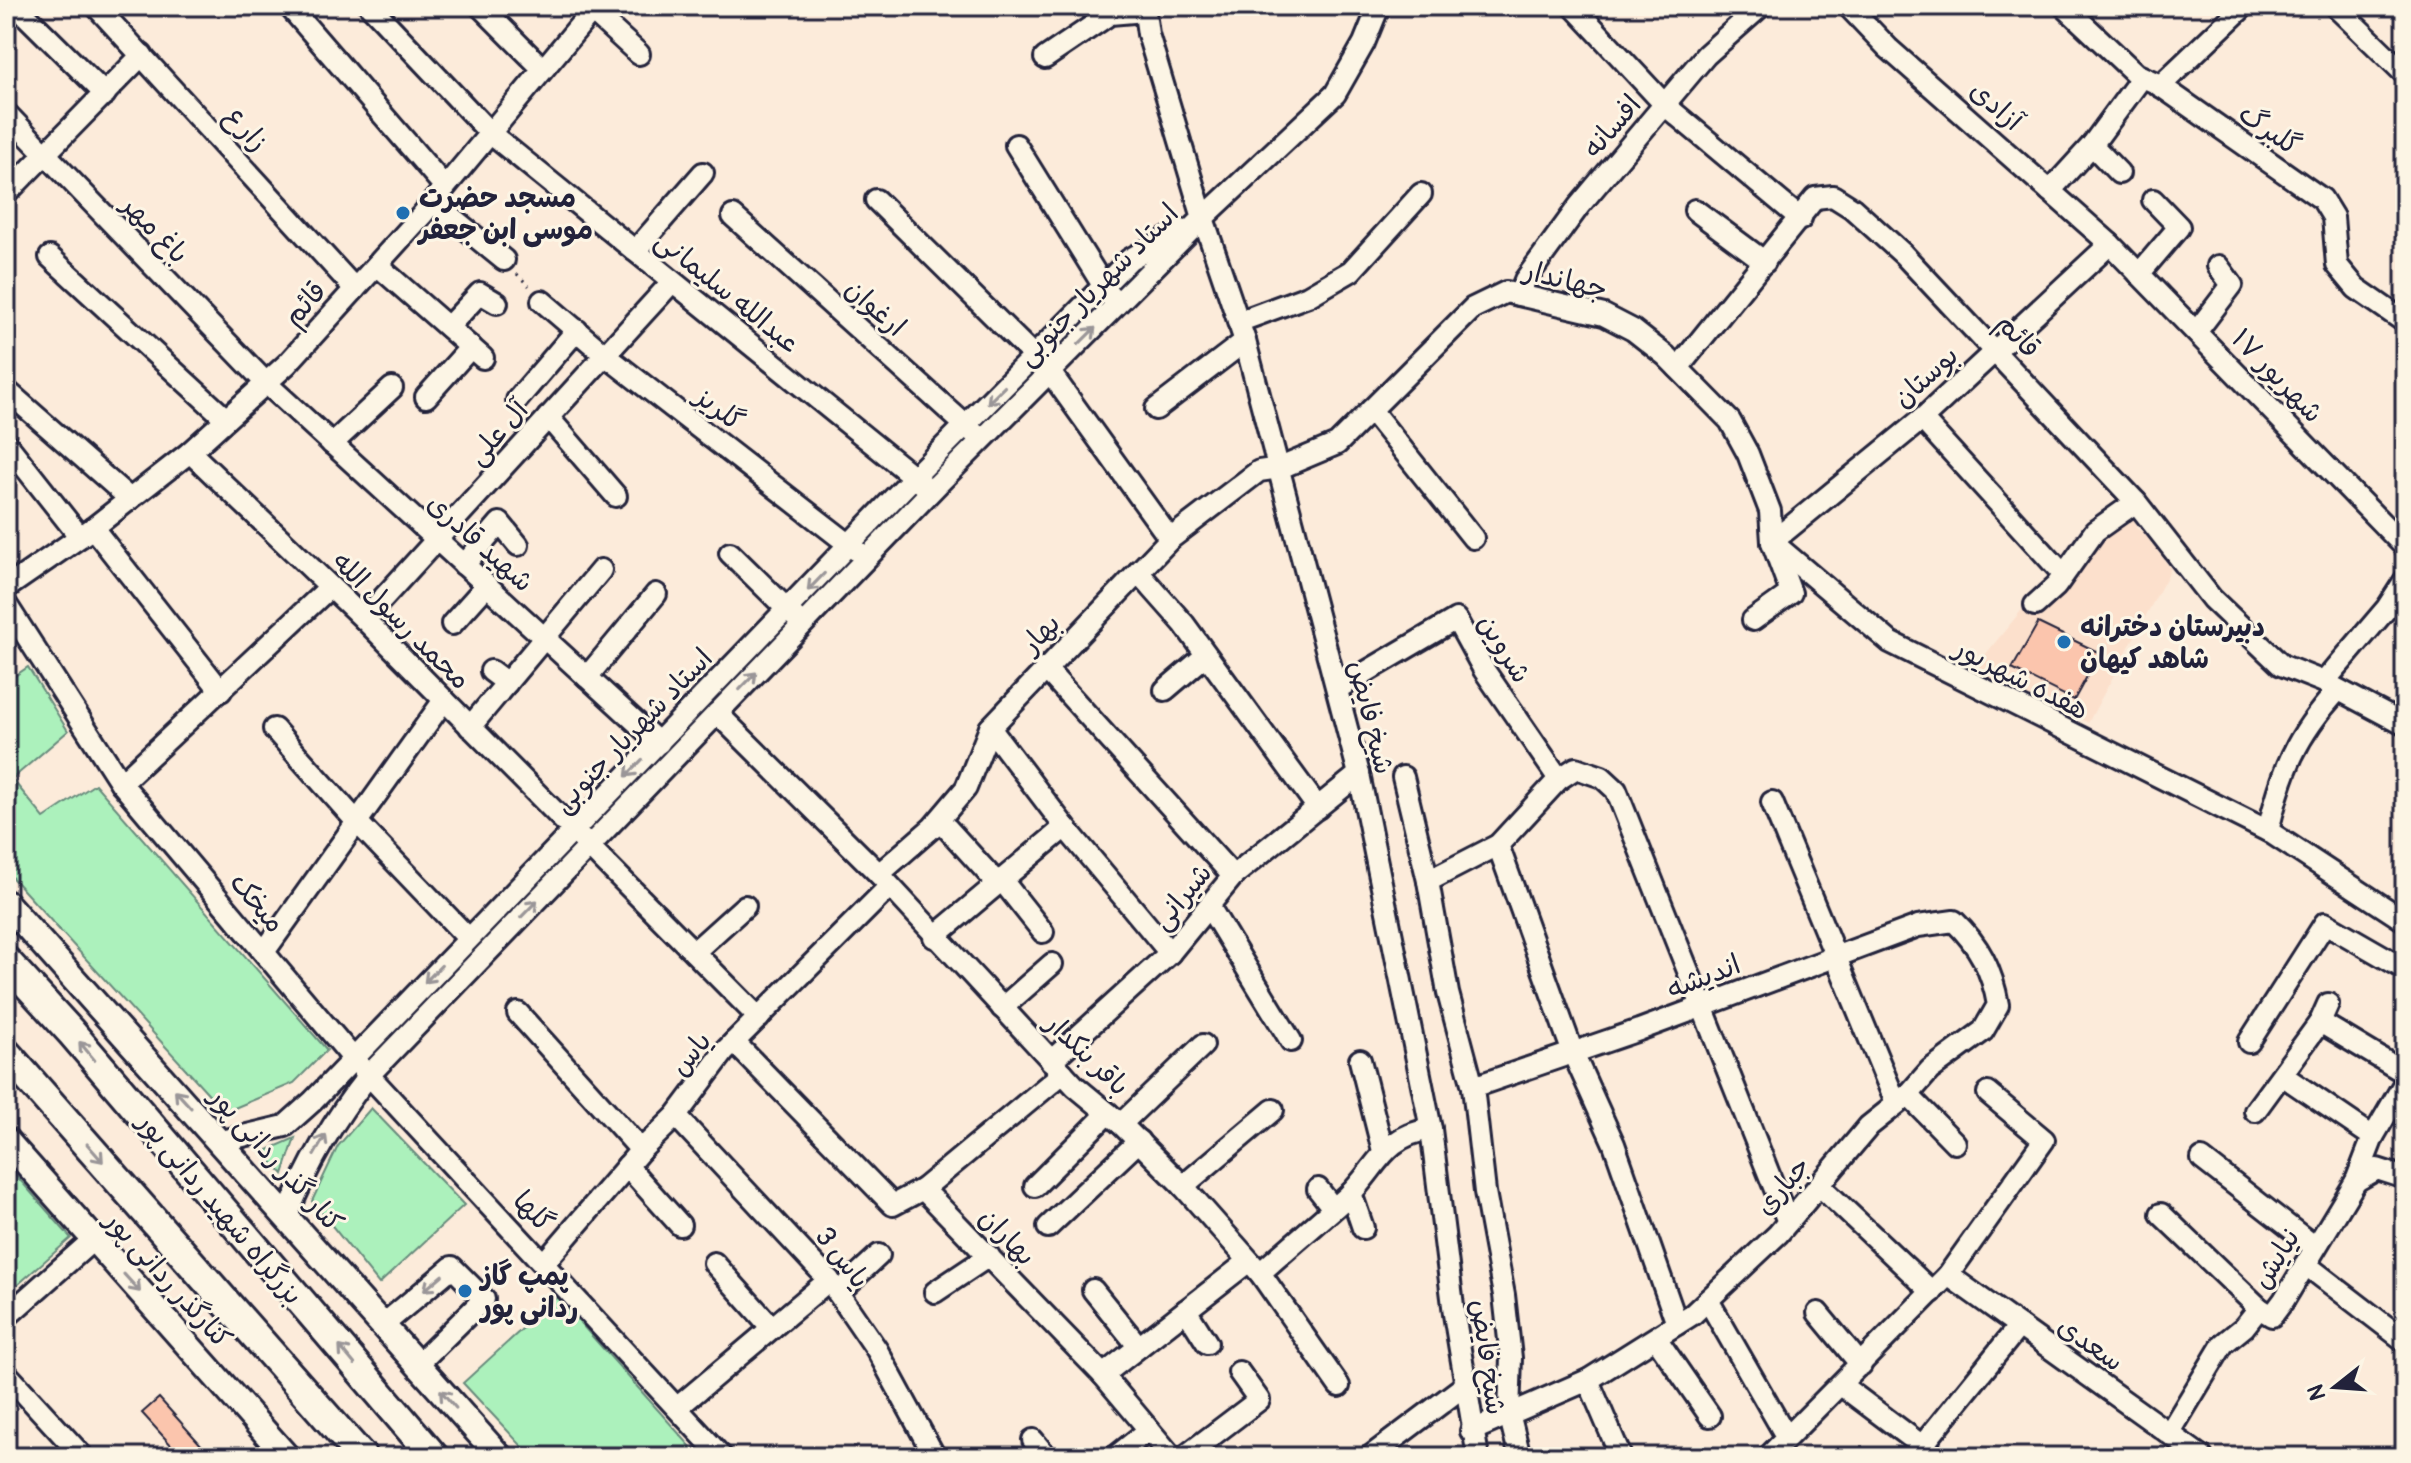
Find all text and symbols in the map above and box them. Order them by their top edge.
street label: آزادی [1962,73,2031,139]
street label: افسانه [1575,88,1649,166]
street label: گلبرگ [2231,96,2307,164]
street label: زارع [216,99,275,160]
place label: مسجد حضرت موسی ابن جعفر [416,181,593,248]
street label: باغ مهر [112,187,196,272]
street label: استاد شهریار جنوبی [1010,197,1187,374]
marker: مسجد حضرت موسی ابن جعفر [394,204,412,222]
street label: عبدالله سلیمانی [648,223,807,361]
street label: جهاندار [1518,253,1611,308]
street label: ارغوان [837,272,913,345]
street label: قائم [276,274,337,336]
street label: قائم [1986,306,2047,368]
street label: ۱۷ شهریور [2223,322,2330,431]
one-way arrow [1077,327,1096,346]
street label: بوستان [1886,339,1966,416]
street label: گلریز [686,378,751,439]
one-way arrow [987,385,1006,404]
street label: آل علی [460,393,537,473]
street label: شهید قادری [420,486,540,600]
street label: محمد رسول الله [324,545,477,698]
one-way arrow [806,572,825,592]
street label: بهار [1012,607,1068,663]
street label: شروین [1469,608,1538,690]
place label: دبیرستان دخترانه شاهد کیهان [2080,610,2265,677]
street label: هفده شهریور [1946,630,2094,728]
marker: دبیرستان دخترانه شاهد کیهان [2055,633,2073,651]
street label: استاد شهریار جنوبی [546,641,720,821]
street label: شیخ فایض [1340,657,1402,778]
one-way arrow [738,672,757,691]
one-way arrow [625,758,644,777]
street label: شیرانی [1144,857,1220,937]
street label: میخک [222,866,292,940]
one-way arrow [519,900,538,919]
street label: اندیشه [1661,947,1746,1008]
one-way arrow [424,964,443,983]
street label: باقر بنکدار [1036,1005,1136,1104]
street label: یاس [663,1025,720,1083]
one-way arrow [79,1041,97,1061]
street label: کنار گذر ردانی پور [200,1079,350,1240]
one-way arrow [175,1089,193,1109]
street label: بزرگراه شهید ردانی پور [128,1104,310,1312]
one-way arrow [312,1134,328,1157]
one-way arrow [86,1142,104,1162]
street label: جباری [1748,1149,1818,1223]
street label: گلها [505,1184,561,1240]
street label: بهاران [971,1201,1043,1274]
street label: کنارگذر ردانی پور [96,1202,239,1356]
street label: یاس 3 [807,1220,877,1296]
street label: نیایش [2244,1222,2308,1295]
place label: پمپ گاز ردانی پور [478,1258,578,1326]
one-way arrow [123,1272,141,1292]
one-way arrow [423,1274,444,1292]
marker: پمپ گاز ردانی پور [456,1282,474,1300]
street label: شیخ فایض [1462,1297,1513,1417]
street label: سعدی [2050,1309,2130,1379]
one-way arrow [338,1345,356,1366]
north arrow [2295,1347,2375,1427]
text: N [2301,1381,2332,1404]
one-way arrow [439,1389,457,1409]

